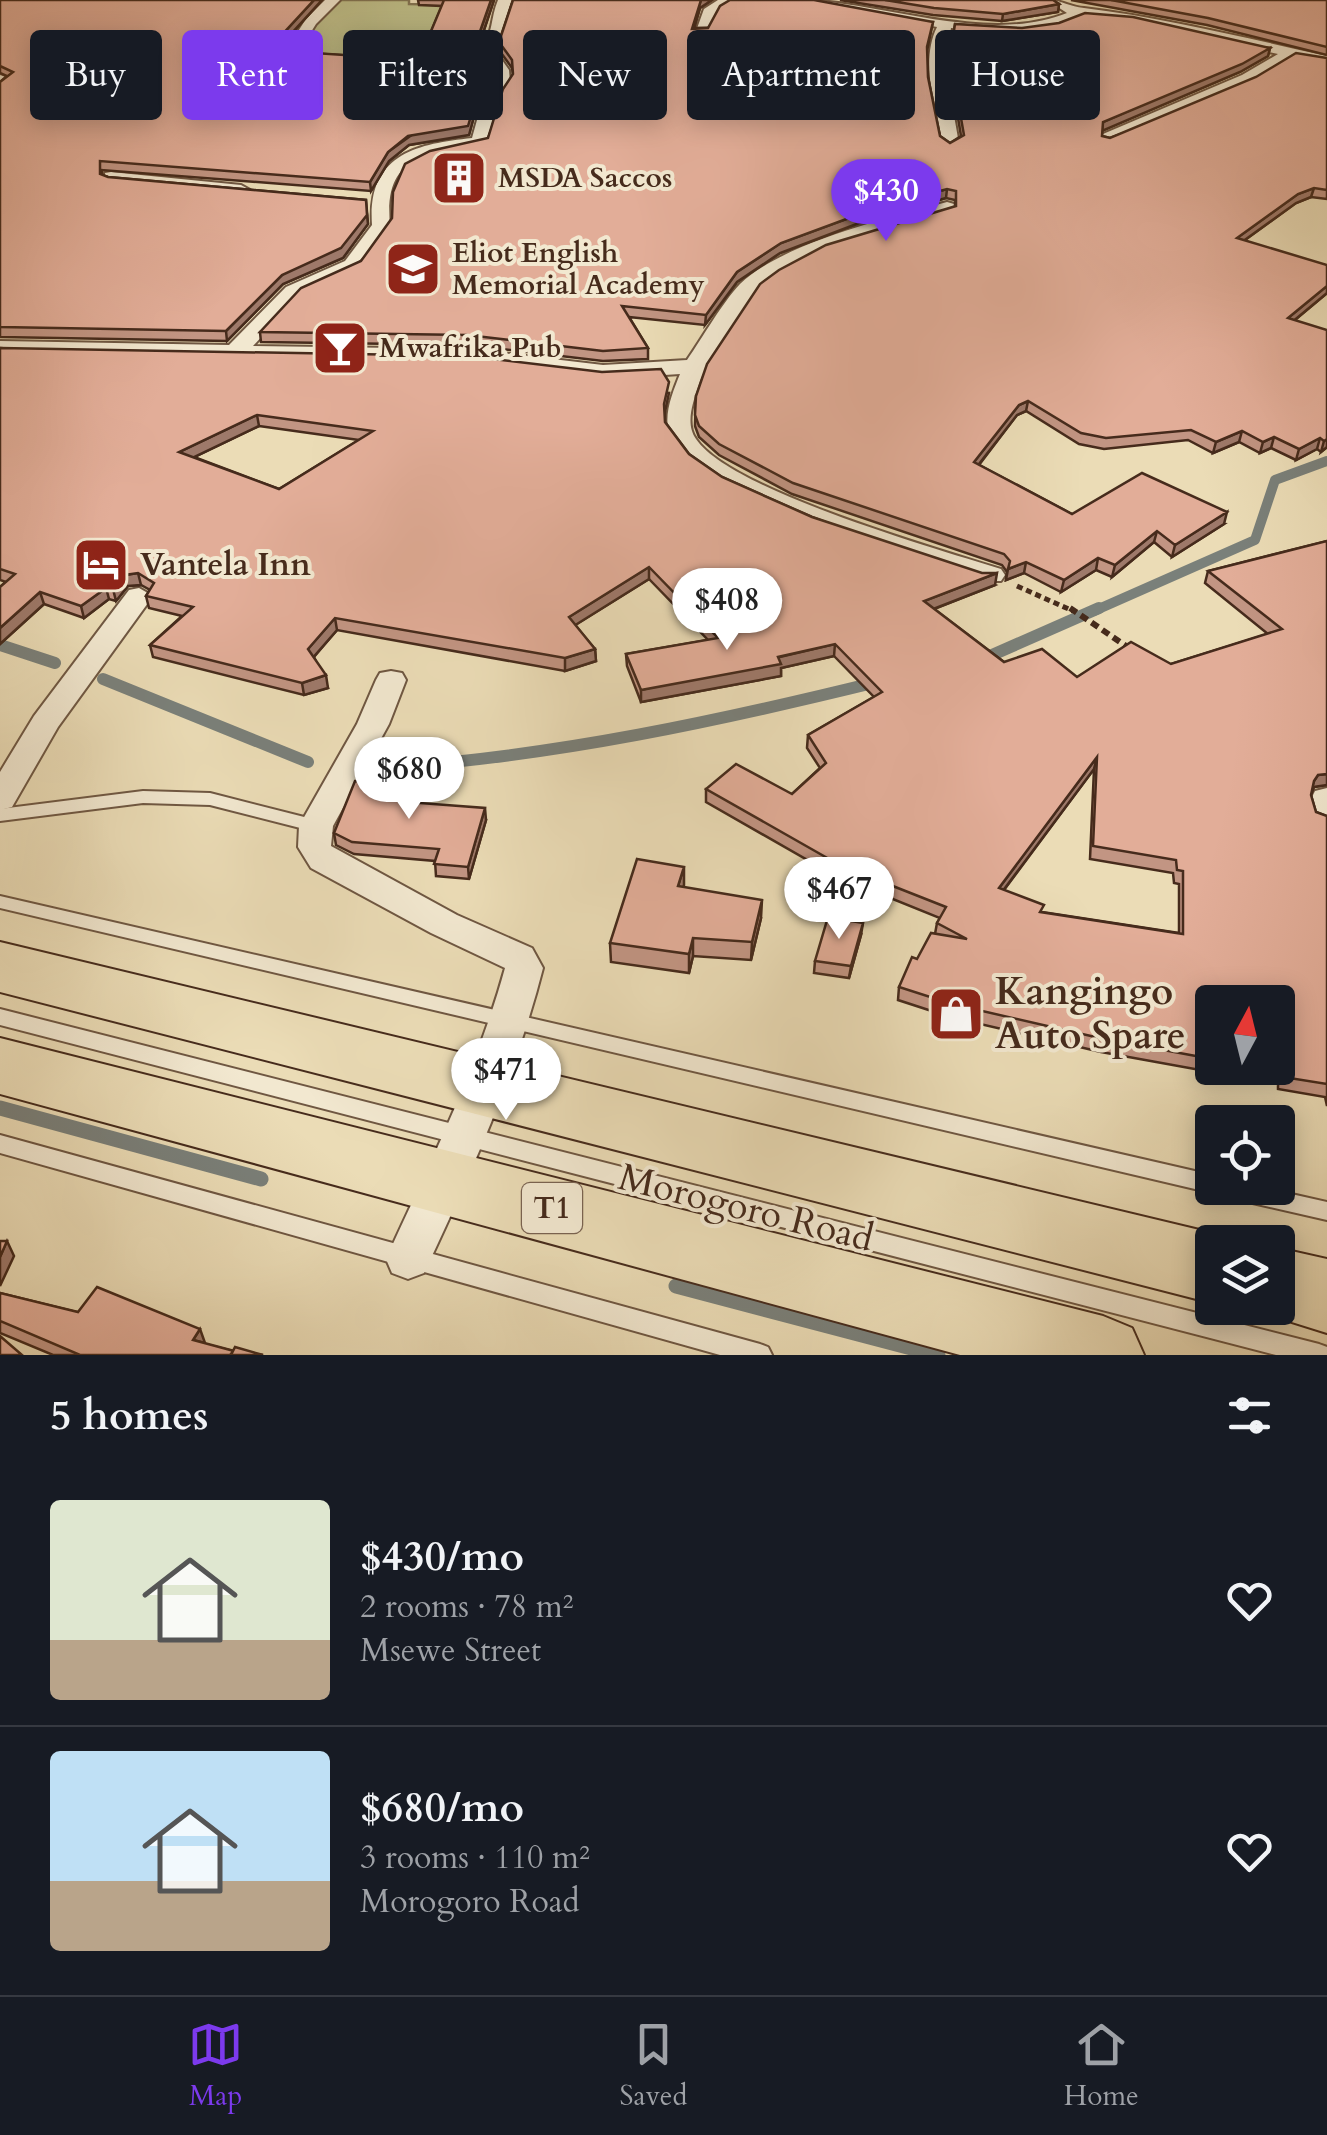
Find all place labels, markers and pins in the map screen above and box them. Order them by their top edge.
building icon: MSDA Saccos [429,148,489,208]
place label: MSDA Saccos [498,159,672,197]
pin: $430 [827,159,945,244]
place label: Eliot English Memorial Academy [452,234,705,304]
school or university icon: Eliot English Memorial Academy [383,239,443,299]
bar icon: Mwafrika Pub [310,318,370,378]
place label: Mwafrika Pub [379,329,562,367]
hotel icon: Vantela Inn [71,535,131,595]
place label: Vantela Inn [140,543,311,587]
pin: $408 [668,568,786,653]
pin: $680 [350,737,468,822]
pin: $467 [780,857,898,942]
place label: Kangingo Auto Spare [995,966,1185,1062]
shop icon: Kangingo Auto Spare [926,984,986,1044]
pin: $471 [447,1038,565,1123]

